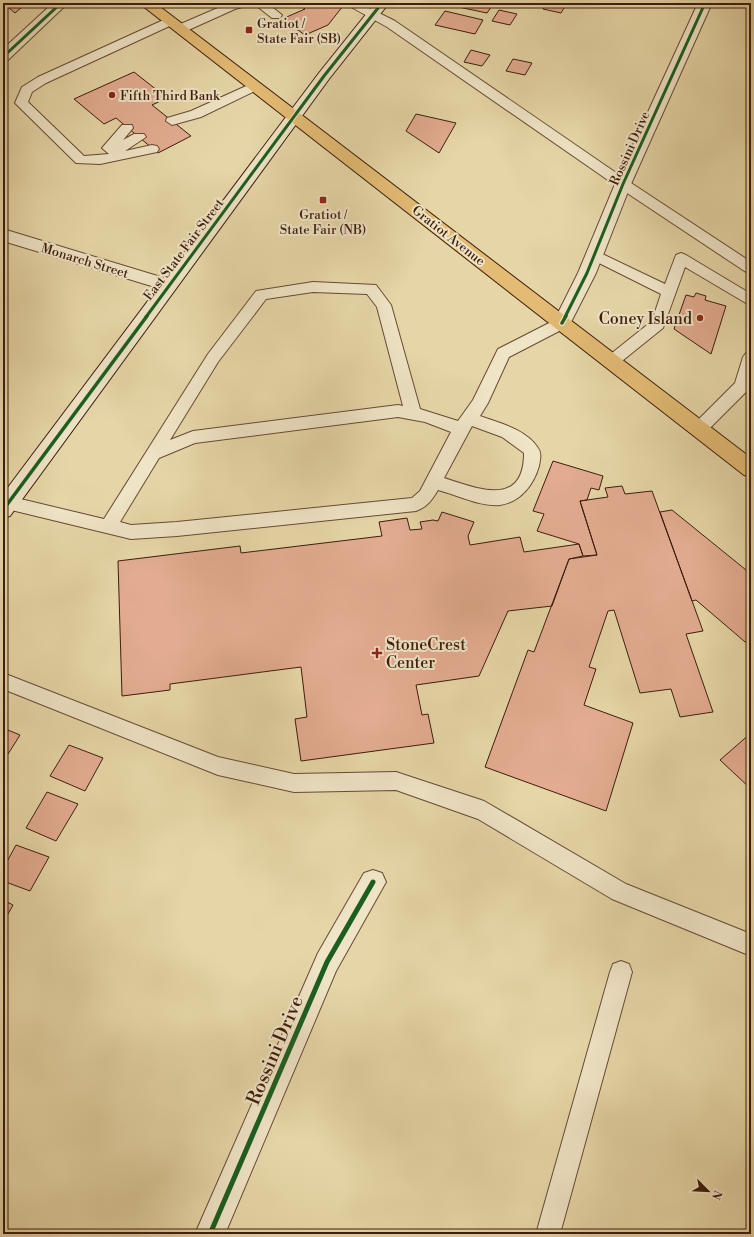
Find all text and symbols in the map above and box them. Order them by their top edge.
place label: Gratiot / State Fair (SB) [257,16,341,47]
marker: Gratiot / State Fair (SB) [244,25,254,35]
place label: Fifth Third Bank [120,88,221,104]
marker: Fifth Third Bank [107,90,117,100]
street label: Rossini Drive [606,108,654,188]
street label: East State Fair Street [140,195,228,304]
marker: Gratiot / State Fair (NB) [318,195,328,205]
street label: Gratiot Avenue [409,202,488,269]
place label: Gratiot / State Fair (NB) [280,207,366,238]
street label: Monarch Street [39,240,131,282]
place label: Coney Island [599,309,692,329]
marker: Coney Island [695,313,705,323]
place label: StoneCrest Center [386,635,466,673]
marker: StoneCrest Center [371,647,383,659]
street label: Rossini Drive [241,992,309,1109]
north arrow [688,1171,728,1211]
text: N [708,1188,724,1202]

